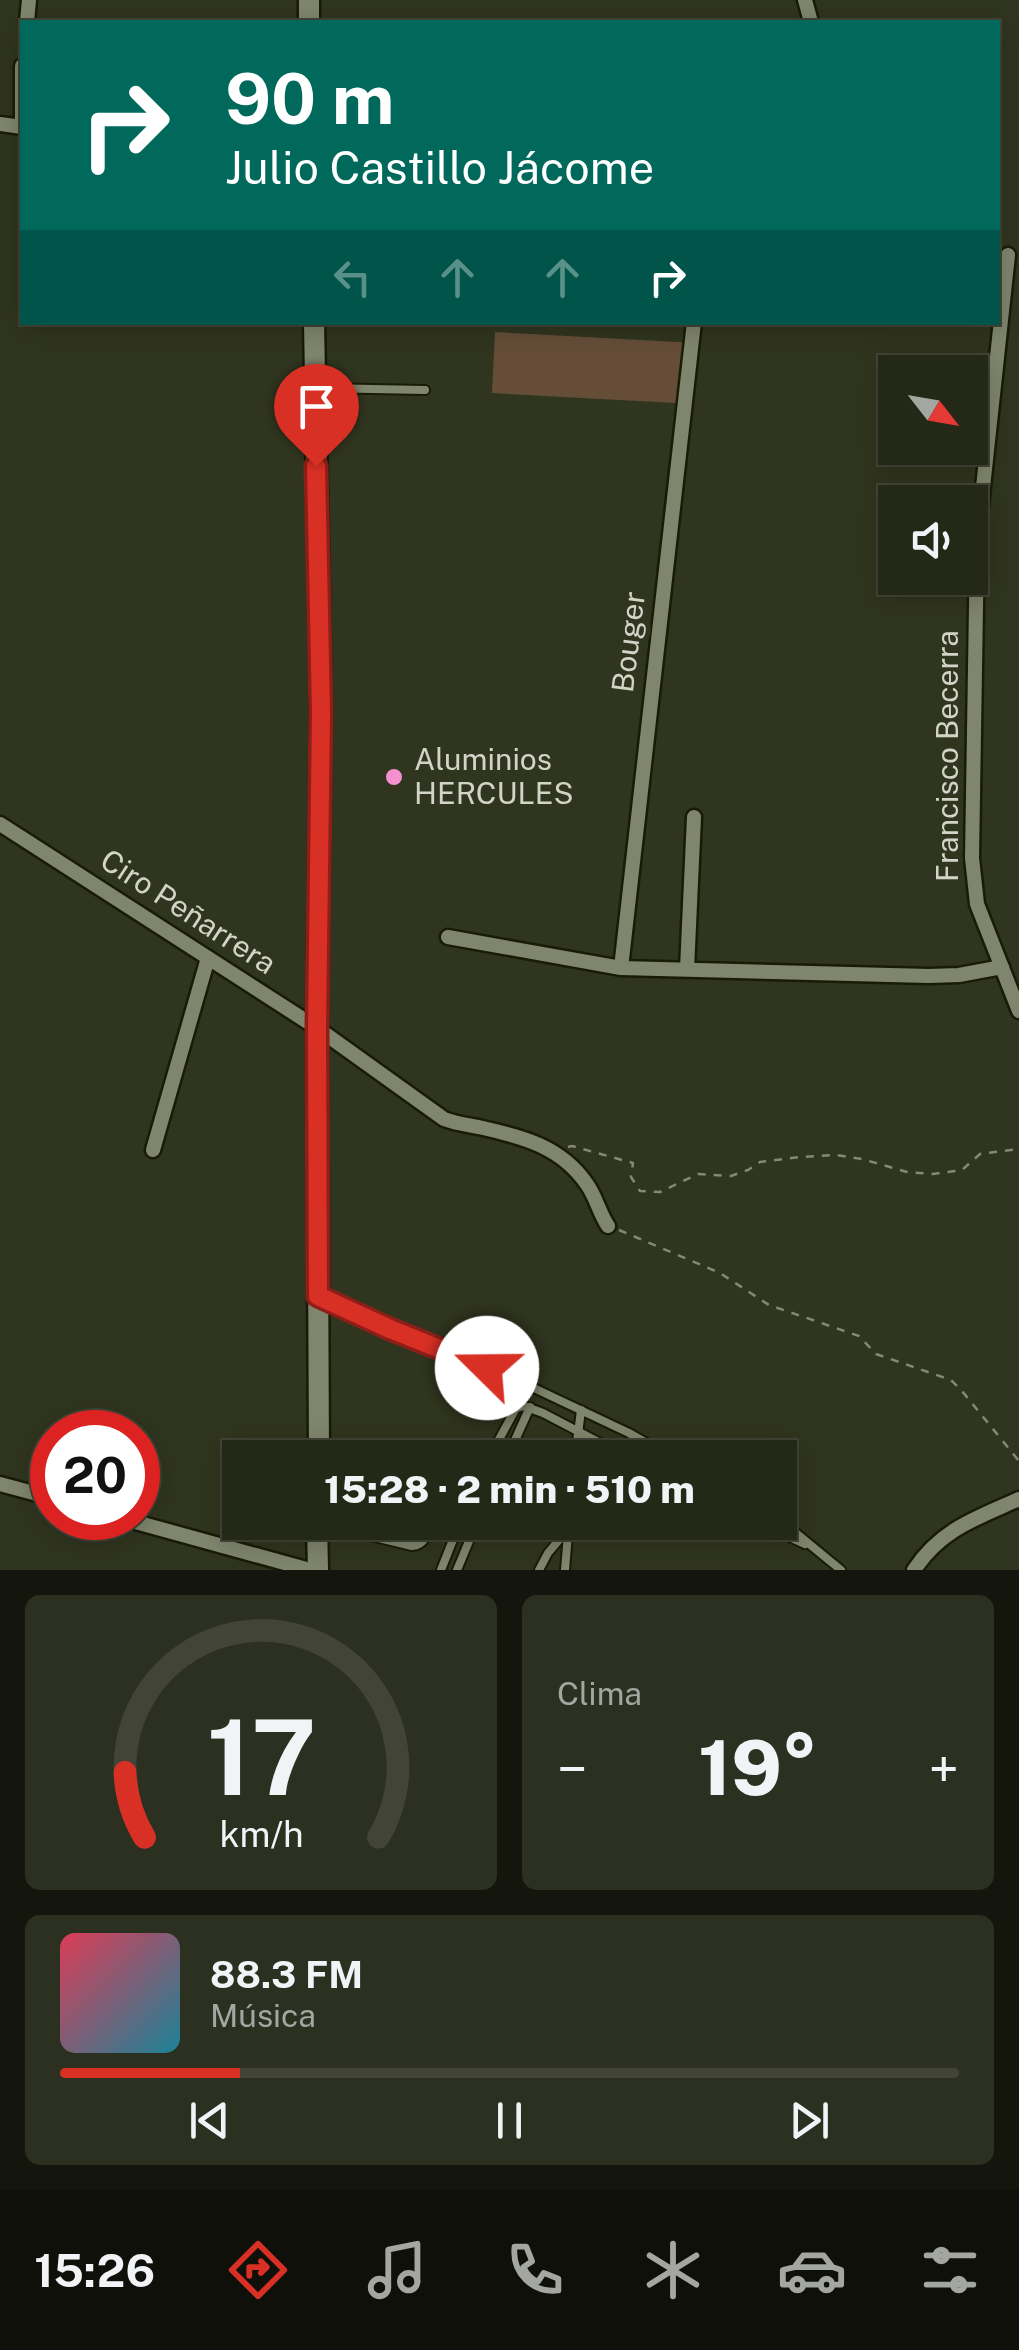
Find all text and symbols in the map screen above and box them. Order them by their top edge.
text: 90 m [225,57,395,140]
icon: right [60,60,190,190]
text: Julio Castillo Jácome [225,141,654,194]
icon: left [325,250,380,305]
icon: ahead [430,250,485,305]
icon: ahead [535,250,590,305]
icon: right [640,250,695,305]
north arrow [878,355,988,465]
map controls [878,355,988,595]
pin [274,364,359,467]
icon: arrive [289,379,344,434]
button: sound [878,485,988,595]
street label: Bouger [604,589,652,694]
street label: Francisco Becerra [929,630,965,882]
place label: Aluminios HERCULES [414,741,574,811]
marker: Aluminios HERCULES [383,766,405,788]
street label: Ciro Peñarrera [94,841,283,981]
position arrow [435,1316,539,1420]
speed limit sign: 20 [30,1410,160,1540]
text: 15:28 · 2 min · 510 m [324,1467,695,1512]
text: Clima [557,1675,642,1712]
text: 17 [206,1696,316,1818]
text: 19° [698,1724,818,1812]
text: − [557,1737,588,1801]
text: + [929,1737,959,1801]
text: km/h [219,1813,303,1855]
text: 88.3 FM [210,1952,363,1997]
text: Música [210,1997,316,2034]
icon: previous [182,2093,237,2148]
icon: pause [482,2093,537,2148]
icon: next [782,2093,837,2148]
icon: directions [223,2235,293,2305]
icon: music [362,2235,432,2305]
icon: phone [500,2235,570,2305]
icon: climate [638,2235,708,2305]
icon: car [777,2235,847,2305]
icon: filters [915,2235,985,2305]
text: 15:26 [34,2244,155,2297]

